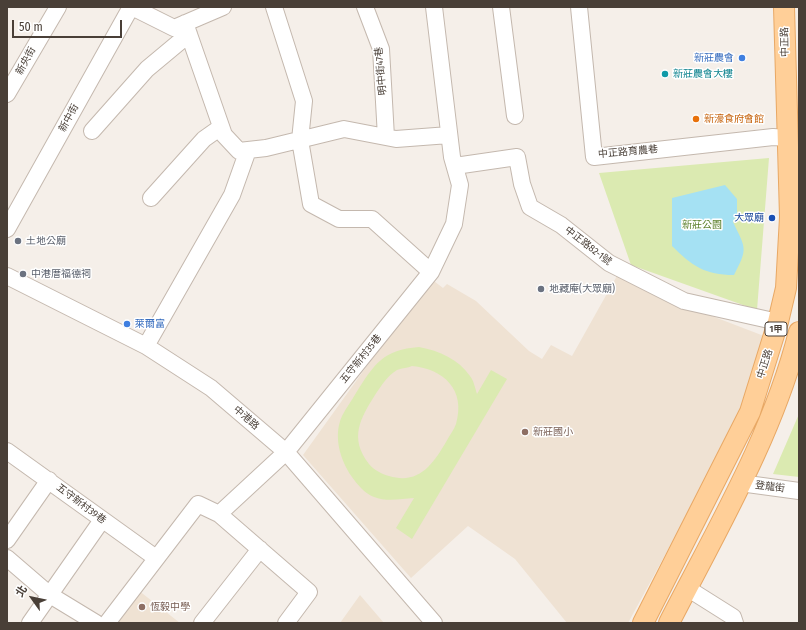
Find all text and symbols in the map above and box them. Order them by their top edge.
scale bar [14,12,124,38]
text: 50 m [19,20,43,34]
street label: 中正路 [779,27,791,57]
street label: 新央街 [13,45,39,77]
street label: 明中街47巷 [373,46,389,96]
place label: 新莊農會 [694,52,734,64]
marker: 新莊農會 [737,53,747,63]
place label: 新莊農會大樓 [673,68,733,80]
marker: 新莊農會大樓 [660,69,670,79]
street label: 新中街 [56,102,82,134]
place label: 新濠食府會館 [704,113,764,125]
marker: 新濠食府會館 [691,114,701,124]
street label: 中正路育農巷 [598,143,658,161]
place label: 大眾廟 [734,212,764,224]
marker: 大眾廟 [767,213,777,223]
park label: 新莊公園 [682,219,722,231]
street label: 中正路82-1號 [562,224,614,268]
place label: 土地公廟 [26,235,66,247]
marker: 土地公廟 [13,236,23,246]
place label: 中港厝福德祠 [31,268,91,280]
marker: 中港厝福德祠 [18,269,28,279]
place label: 地藏庵(大眾廟) [549,283,615,295]
marker: 地藏庵(大眾廟) [536,284,546,294]
place label: 萊爾富 [135,318,165,330]
marker: 萊爾富 [122,319,132,329]
road number: 1甲 [765,322,787,336]
street label: 五守新村35巷 [338,332,384,386]
street label: 中正路 [755,348,775,380]
street label: 中港路 [231,404,261,432]
place label: 新莊國小 [533,426,573,438]
marker: 新莊國小 [520,427,530,437]
street label: 登龍街 [754,479,786,495]
street label: 五守新村39巷 [54,481,108,527]
north arrow [12,578,52,618]
text: 北 [13,583,30,599]
place label: 恆毅中學 [150,601,190,613]
marker: 恆毅中學 [137,602,147,612]

